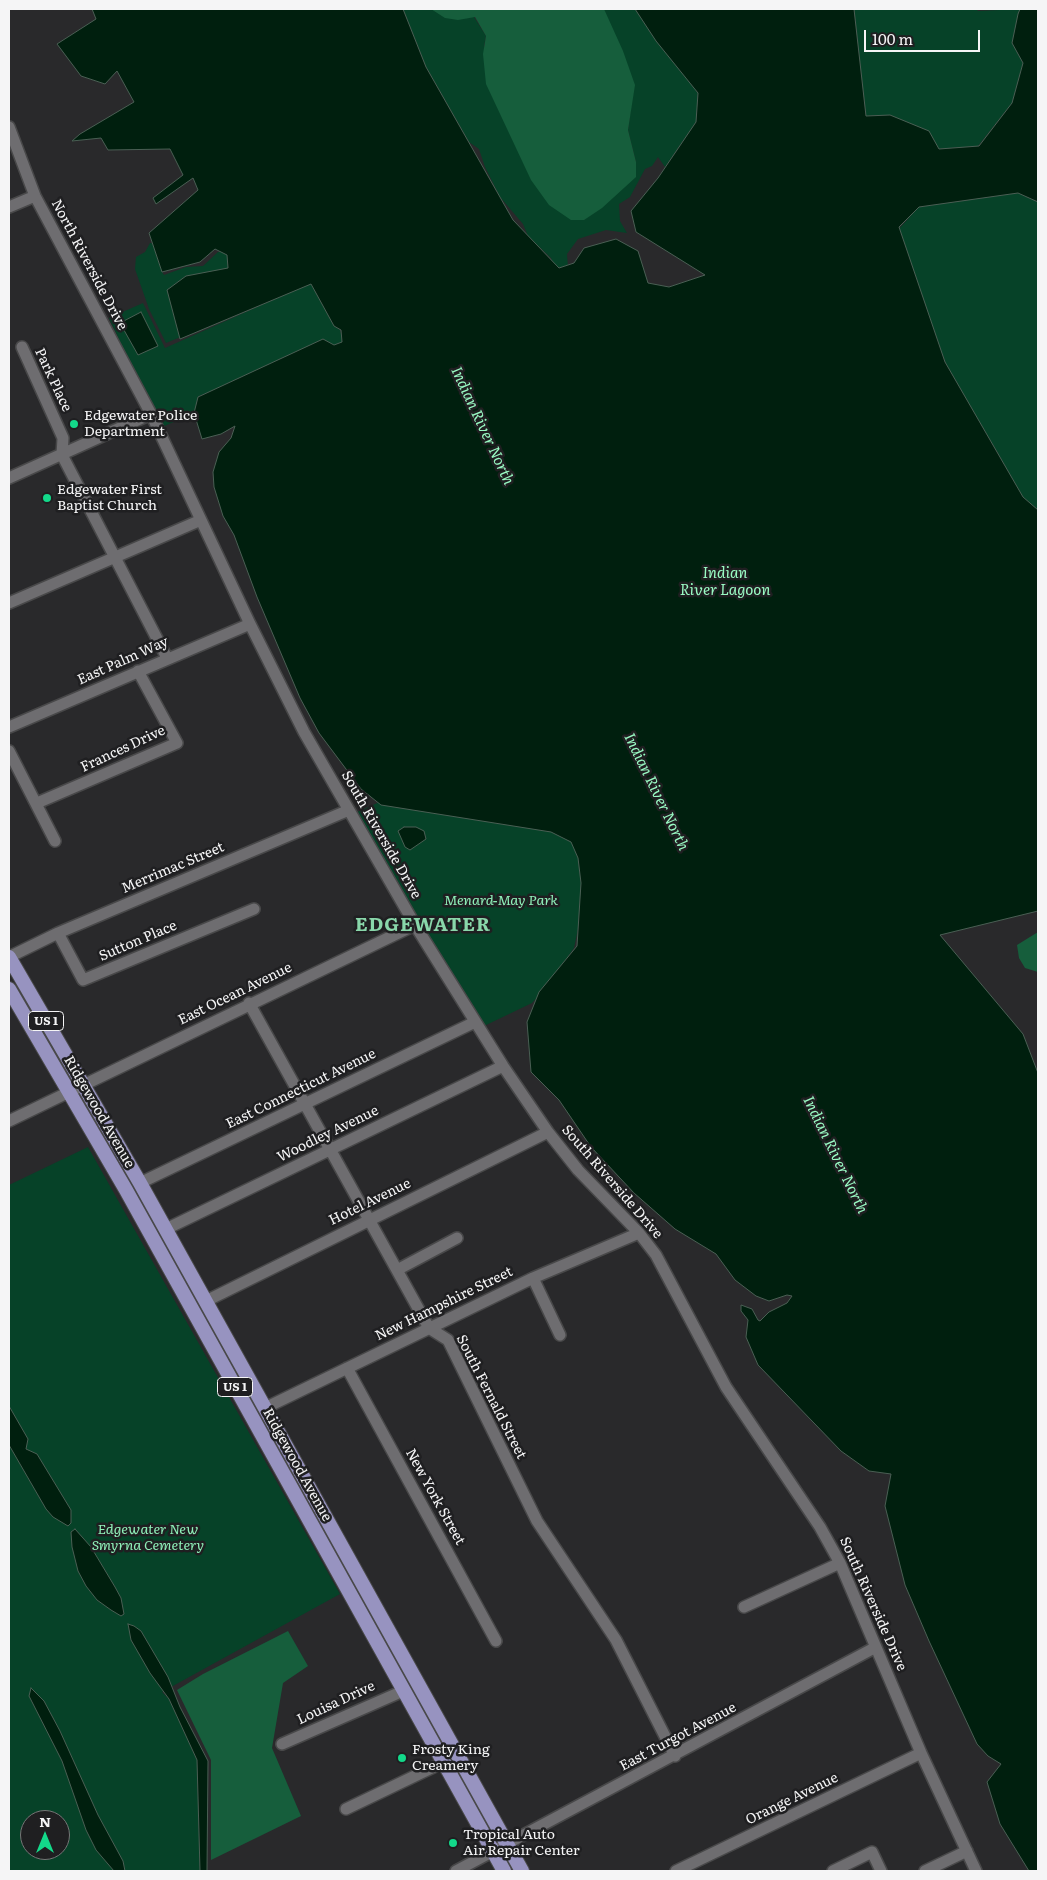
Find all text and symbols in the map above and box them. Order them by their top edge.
scale bar [867,20,983,52]
text: 100 m [872,27,913,50]
street label: North Riverside Drive [47,197,131,333]
street label: Park Place [31,346,75,414]
water label: Indian River North [447,364,517,488]
place label: Edgewater Police Department [84,408,197,441]
marker: Edgewater Police Department [68,418,80,430]
place label: Edgewater First Baptist Church [57,482,162,514]
marker: Edgewater First Baptist Church [41,492,53,504]
water label: Indian River Lagoon [680,565,770,600]
street label: East Palm Way [75,633,171,689]
street label: Frances Drive [78,722,168,776]
water label: Indian River North [620,730,692,854]
street label: South Riverside Drive [337,768,425,902]
street label: Merrimac Street [119,839,227,897]
park label: Menard-May Park [444,893,558,909]
district label: EDGEWATER [354,914,492,936]
street label: Sutton Place [97,917,179,965]
street label: East Ocean Avenue [175,959,295,1029]
road number: US 1 [28,1011,64,1030]
street label: East Connecticut Avenue [223,1045,379,1133]
street label: Ridgewood Avenue [60,1053,138,1171]
water label: Indian River North [799,1093,871,1217]
street label: Woodley Avenue [275,1102,381,1166]
street label: South Riverside Drive [558,1122,666,1242]
street label: Hotel Avenue [326,1175,414,1229]
street label: New Hampshire Street [373,1263,515,1345]
street label: South Fernald Street [452,1332,530,1462]
road number: US 1 [218,1378,252,1396]
street label: Ridgewood Avenue [259,1405,335,1525]
street label: New York Street [402,1446,468,1548]
park label: Edgewater New Smyrna Cemetery [92,1522,204,1554]
street label: South Riverside Drive [836,1534,910,1674]
street label: Louisa Drive [294,1678,378,1728]
street label: East Turgot Avenue [617,1699,739,1775]
place label: Frosty King Creamery [412,1742,490,1774]
marker: Frosty King Creamery [396,1752,408,1764]
street label: Orange Avenue [743,1769,841,1829]
north arrow [20,1810,70,1860]
text: N [39,1811,51,1831]
place label: Tropical Auto Air Repair Center [463,1827,580,1860]
marker: Tropical Auto Air Repair Center [447,1837,459,1849]

